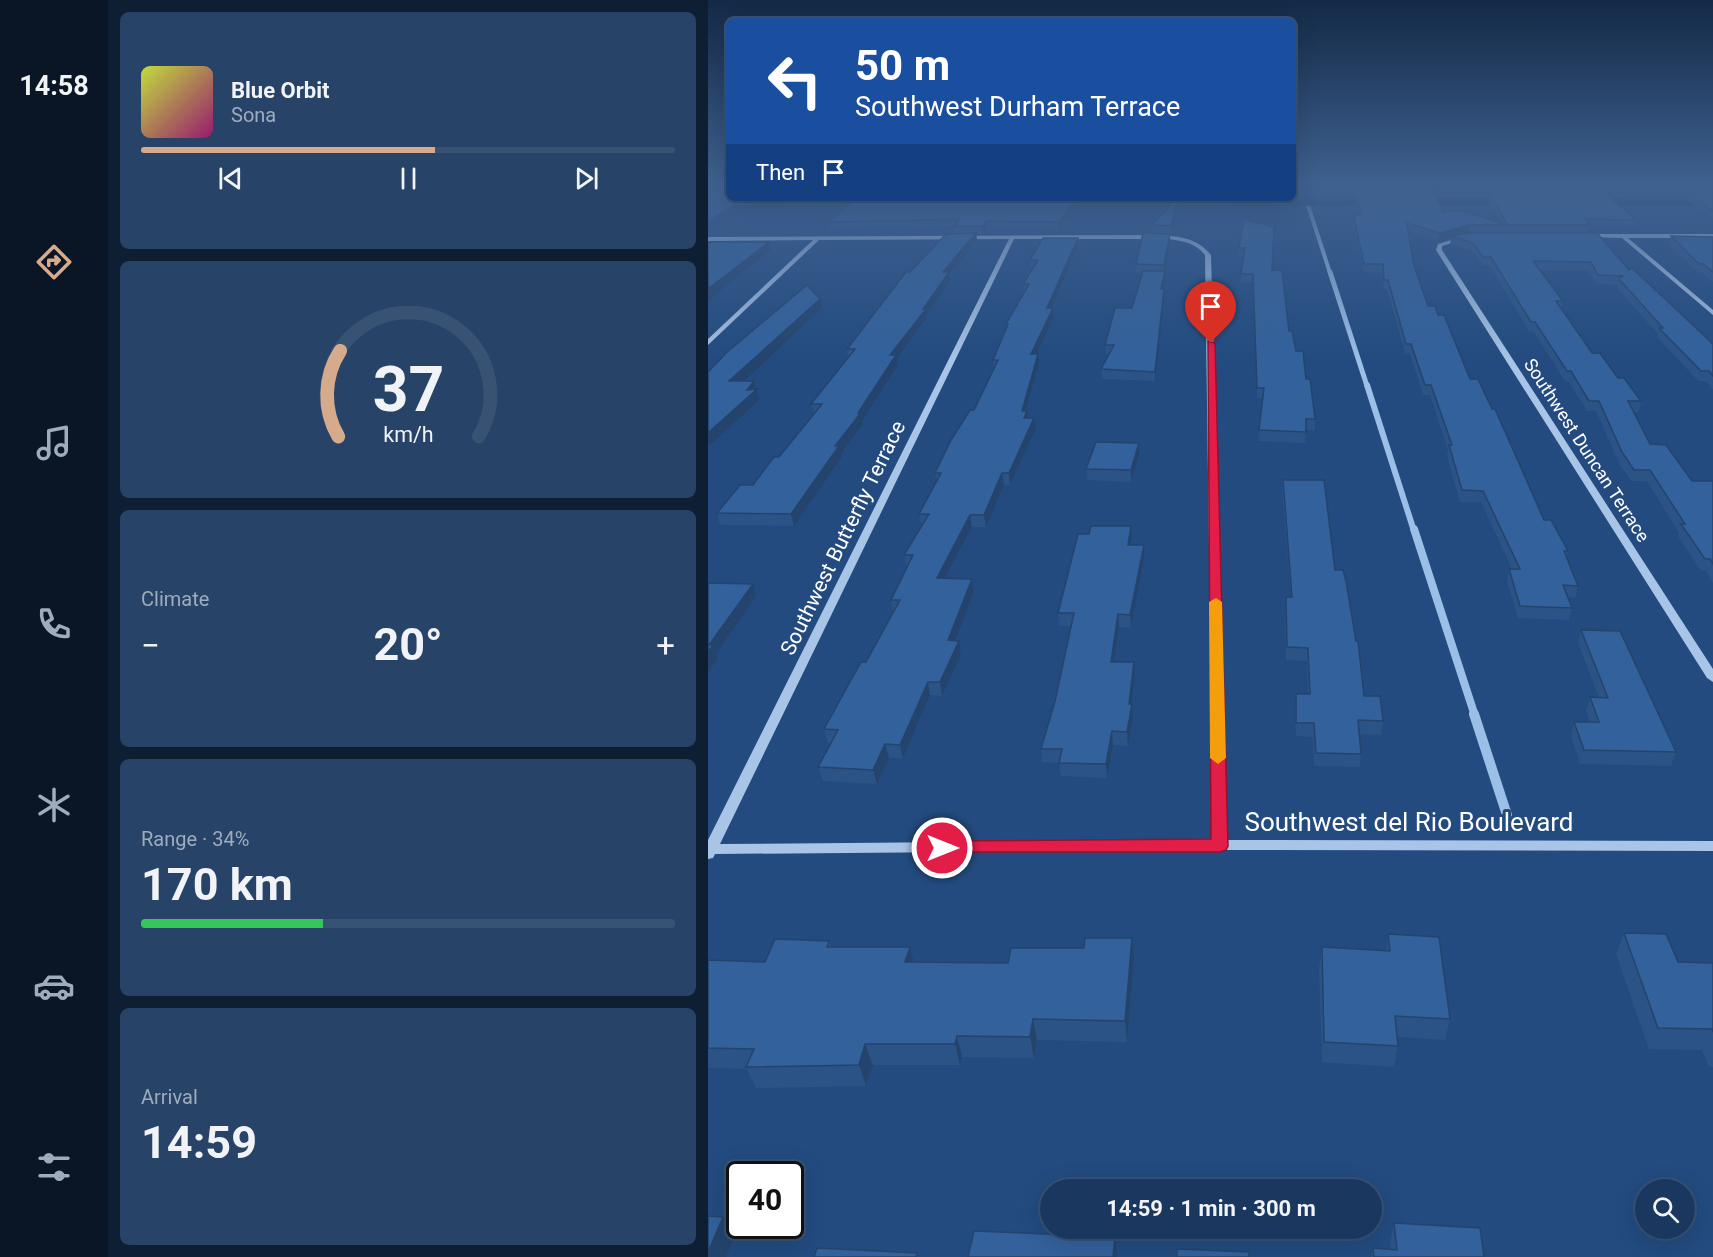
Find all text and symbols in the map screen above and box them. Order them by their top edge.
text: 50 m [855,41,950,90]
icon: left [756,42,834,120]
text: 14:58 [19,70,89,102]
text: Blue Orbit [231,78,329,103]
text: Southwest Durham Terrace [855,91,1180,123]
text: Sona [231,103,276,127]
icon: arrive [817,156,850,189]
text: Then [756,160,805,185]
icon: previous [214,162,247,195]
icon: pause [392,162,425,195]
icon: next [570,162,603,195]
icon: directions [33,241,75,283]
pin [1185,281,1236,343]
icon: arrive [1194,290,1227,323]
text: 37 [372,353,444,426]
street label: Southwest Duncan Terrace [1520,354,1654,546]
street label: Southwest Butterfly Terrace [776,417,910,659]
icon: music [33,422,75,464]
text: km/h [383,422,433,447]
text: Climate [141,587,209,611]
icon: phone [33,603,75,645]
text: 20° [373,618,443,671]
text: − [141,626,160,665]
text: + [656,626,675,665]
icon: climate [33,784,75,826]
street label: Southwest del Rio Boulevard [1244,807,1574,837]
position arrow [910,816,974,880]
text: Range · 34% [141,827,249,851]
text: 170 km [141,858,293,911]
icon: car [33,965,75,1007]
text: Arrival [141,1085,198,1109]
text: 14:59 [141,1116,257,1169]
icon: filters [33,1146,75,1188]
speed limit sign: 40 [726,1161,804,1239]
map controls [1635,1179,1695,1239]
button: search [1635,1179,1695,1239]
text: 14:59 · 1 min · 300 m [1106,1196,1316,1221]

